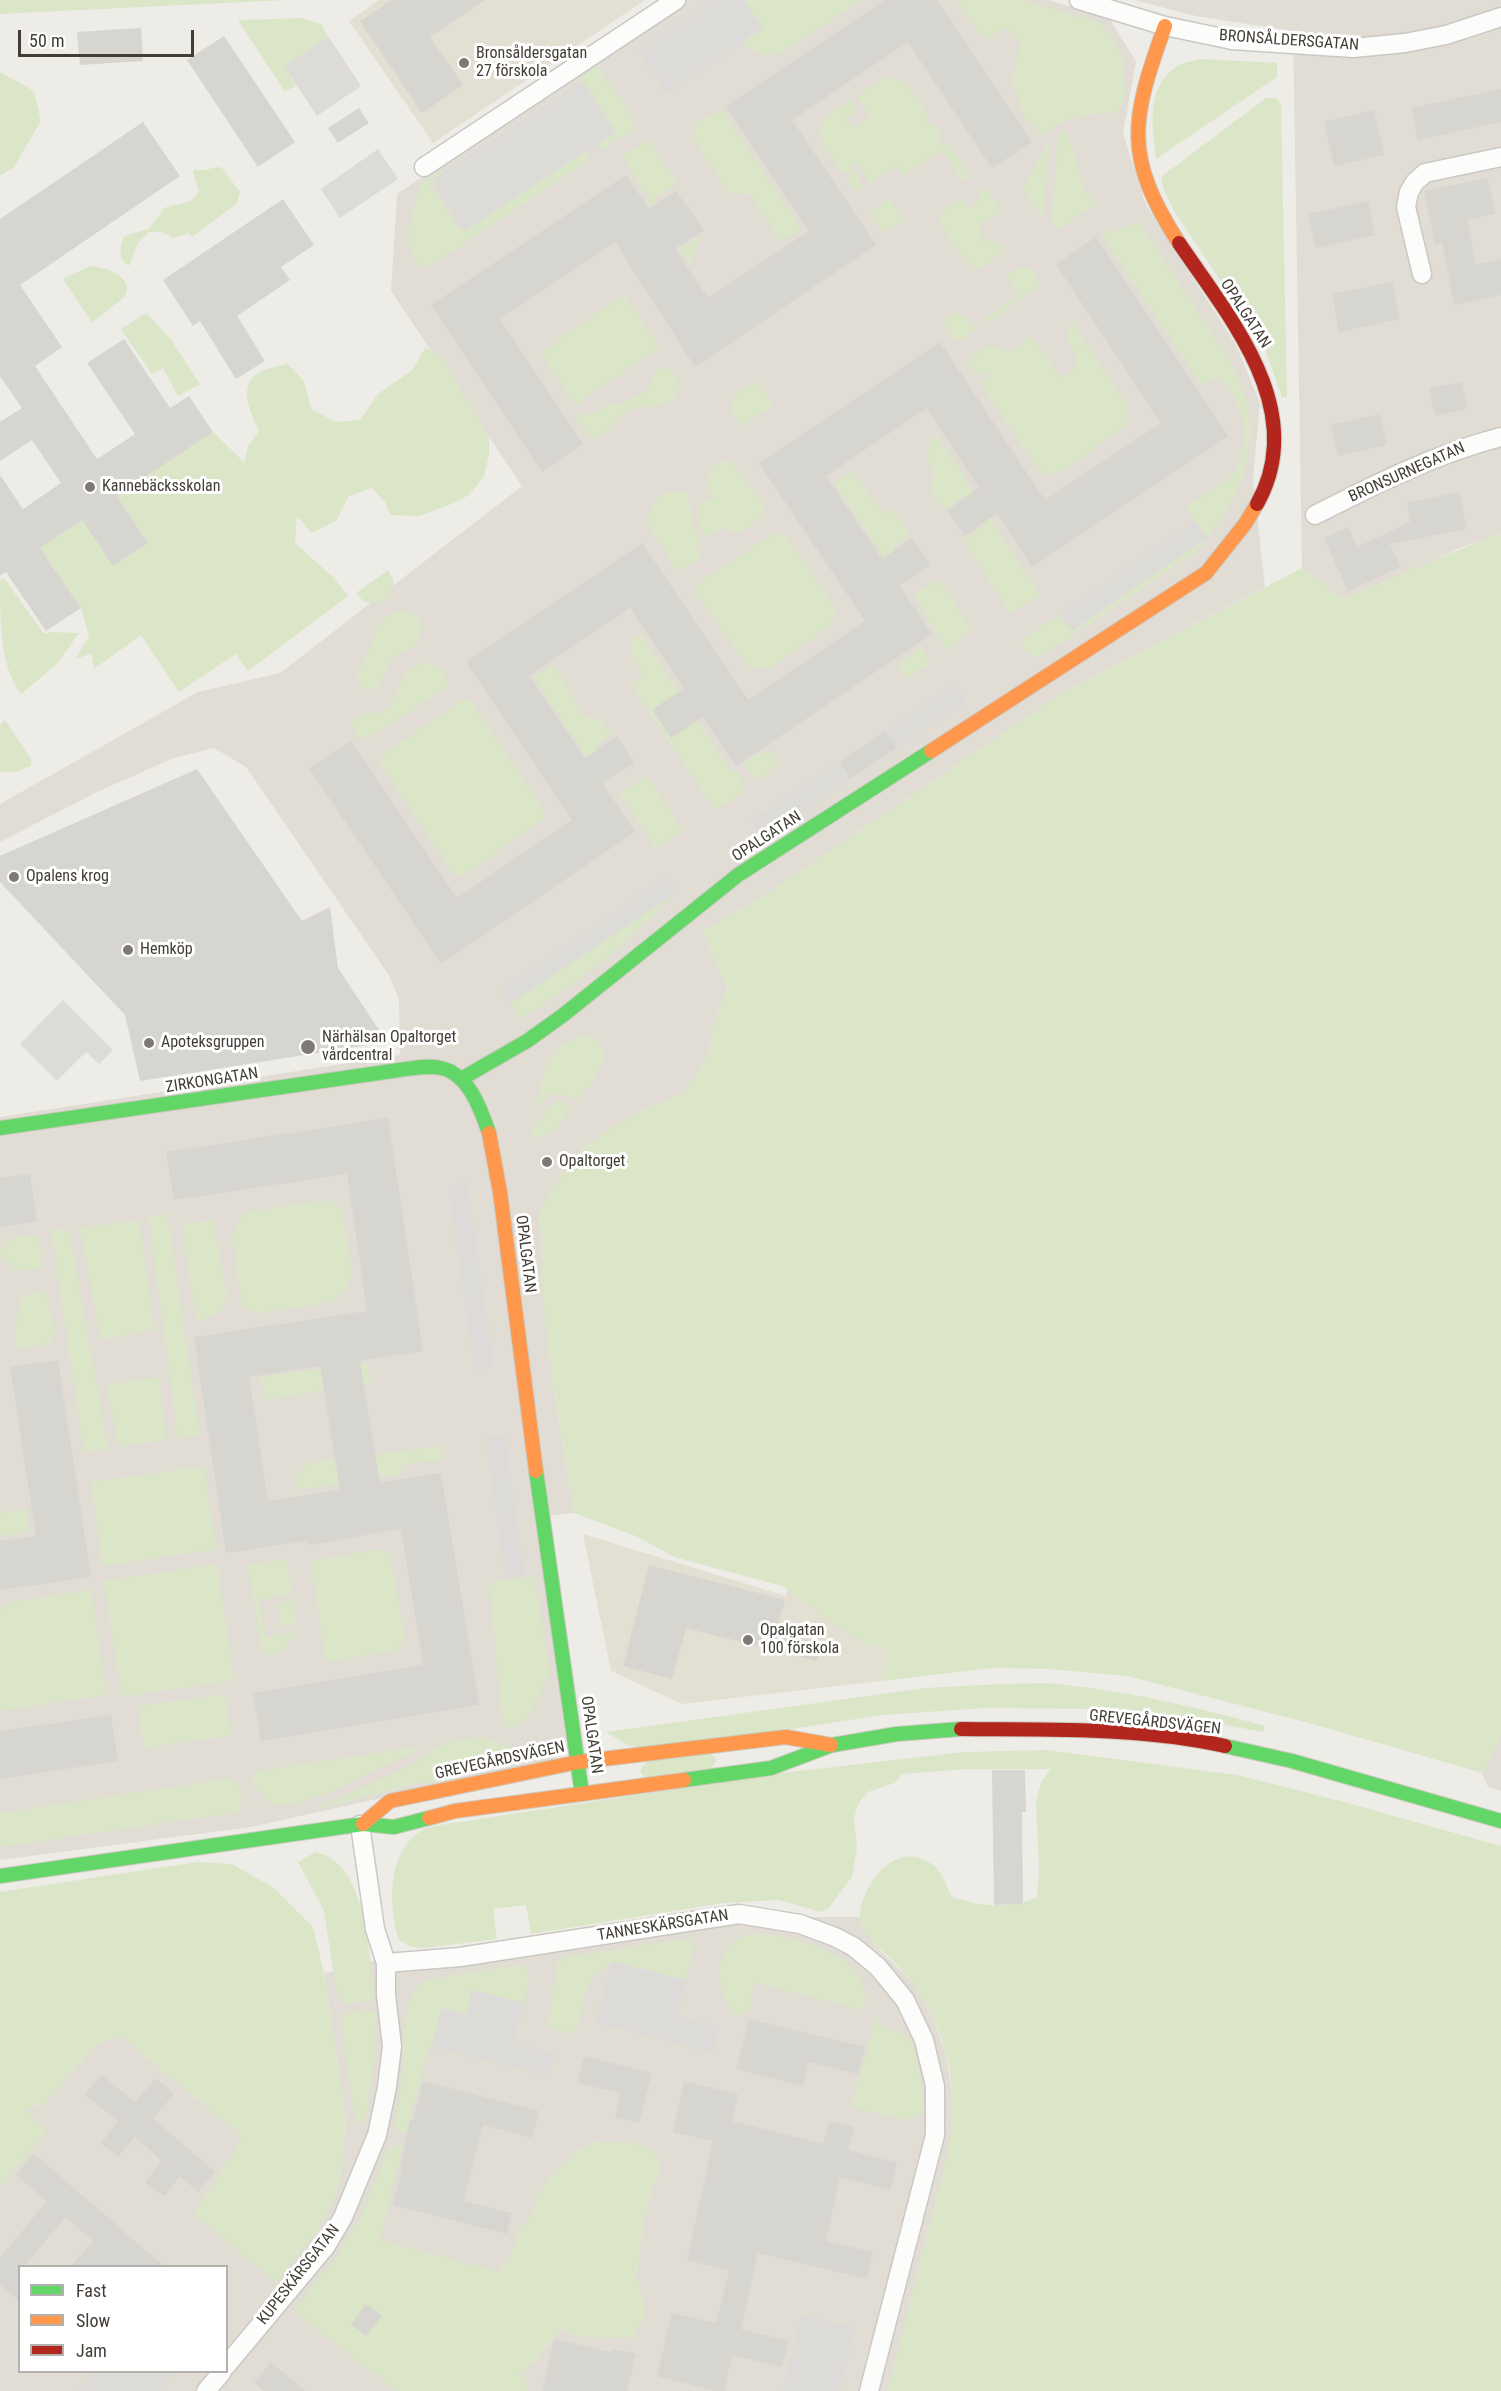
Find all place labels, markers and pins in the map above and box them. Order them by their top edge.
place label: Bronsåldersgatan 27 förskola [476,44,587,82]
marker: Bronsåldersgatan 27 förskola [457,56,471,70]
place label: Kannebäcksskolan [102,477,220,497]
marker: Kannebäcksskolan [83,480,97,494]
place label: Opalens krog [26,867,109,887]
marker: Opalens krog [7,870,21,884]
place label: Hemköp [140,940,193,960]
marker: Hemköp [121,943,135,957]
place label: Närhälsan Opaltorget vårdcentral [322,1028,456,1066]
place label: Apoteksgruppen [161,1033,264,1053]
marker: Apoteksgruppen [142,1036,156,1050]
marker: Närhälsan Opaltorget vårdcentral [299,1038,317,1056]
place label: Opaltorget [559,1152,625,1172]
marker: Opaltorget [540,1155,554,1169]
place label: Opalgatan 100 förskola [760,1621,839,1659]
marker: Opalgatan 100 förskola [741,1633,755,1647]

